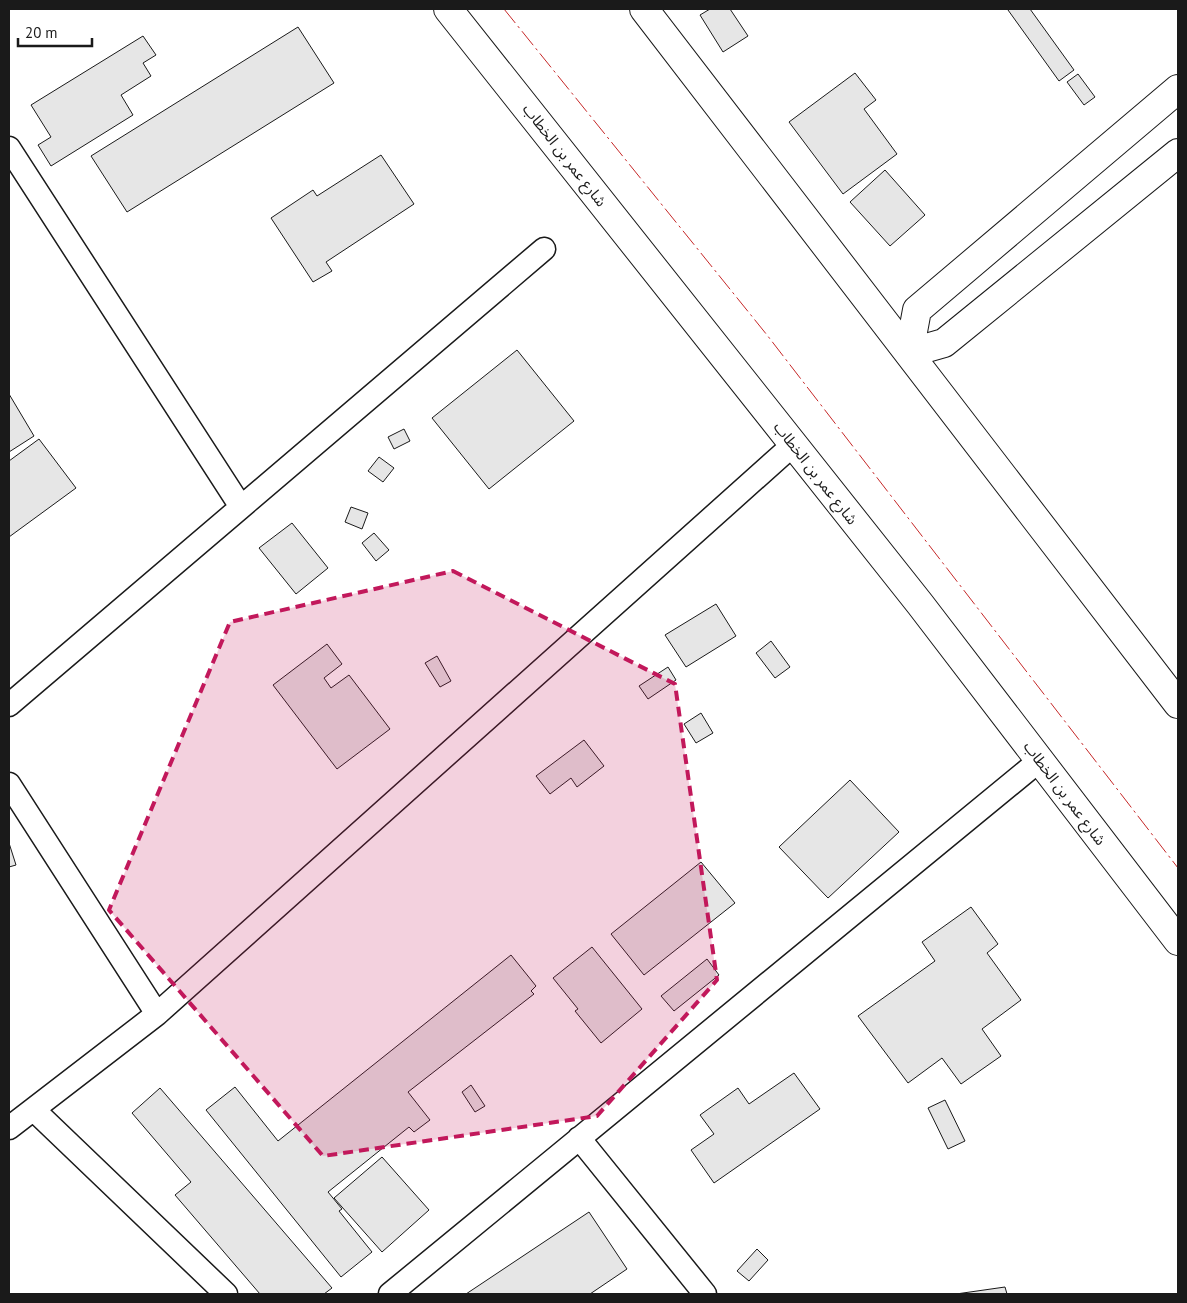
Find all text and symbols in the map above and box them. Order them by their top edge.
scale bar [18,15,91,47]
text: 20 m [25,23,58,42]
street label: شارع عمر بن الخطاب [517,100,611,212]
street label: شارع عمر بن الخطاب [768,418,862,530]
street label: شارع عمر بن الخطاب [1017,737,1110,851]

